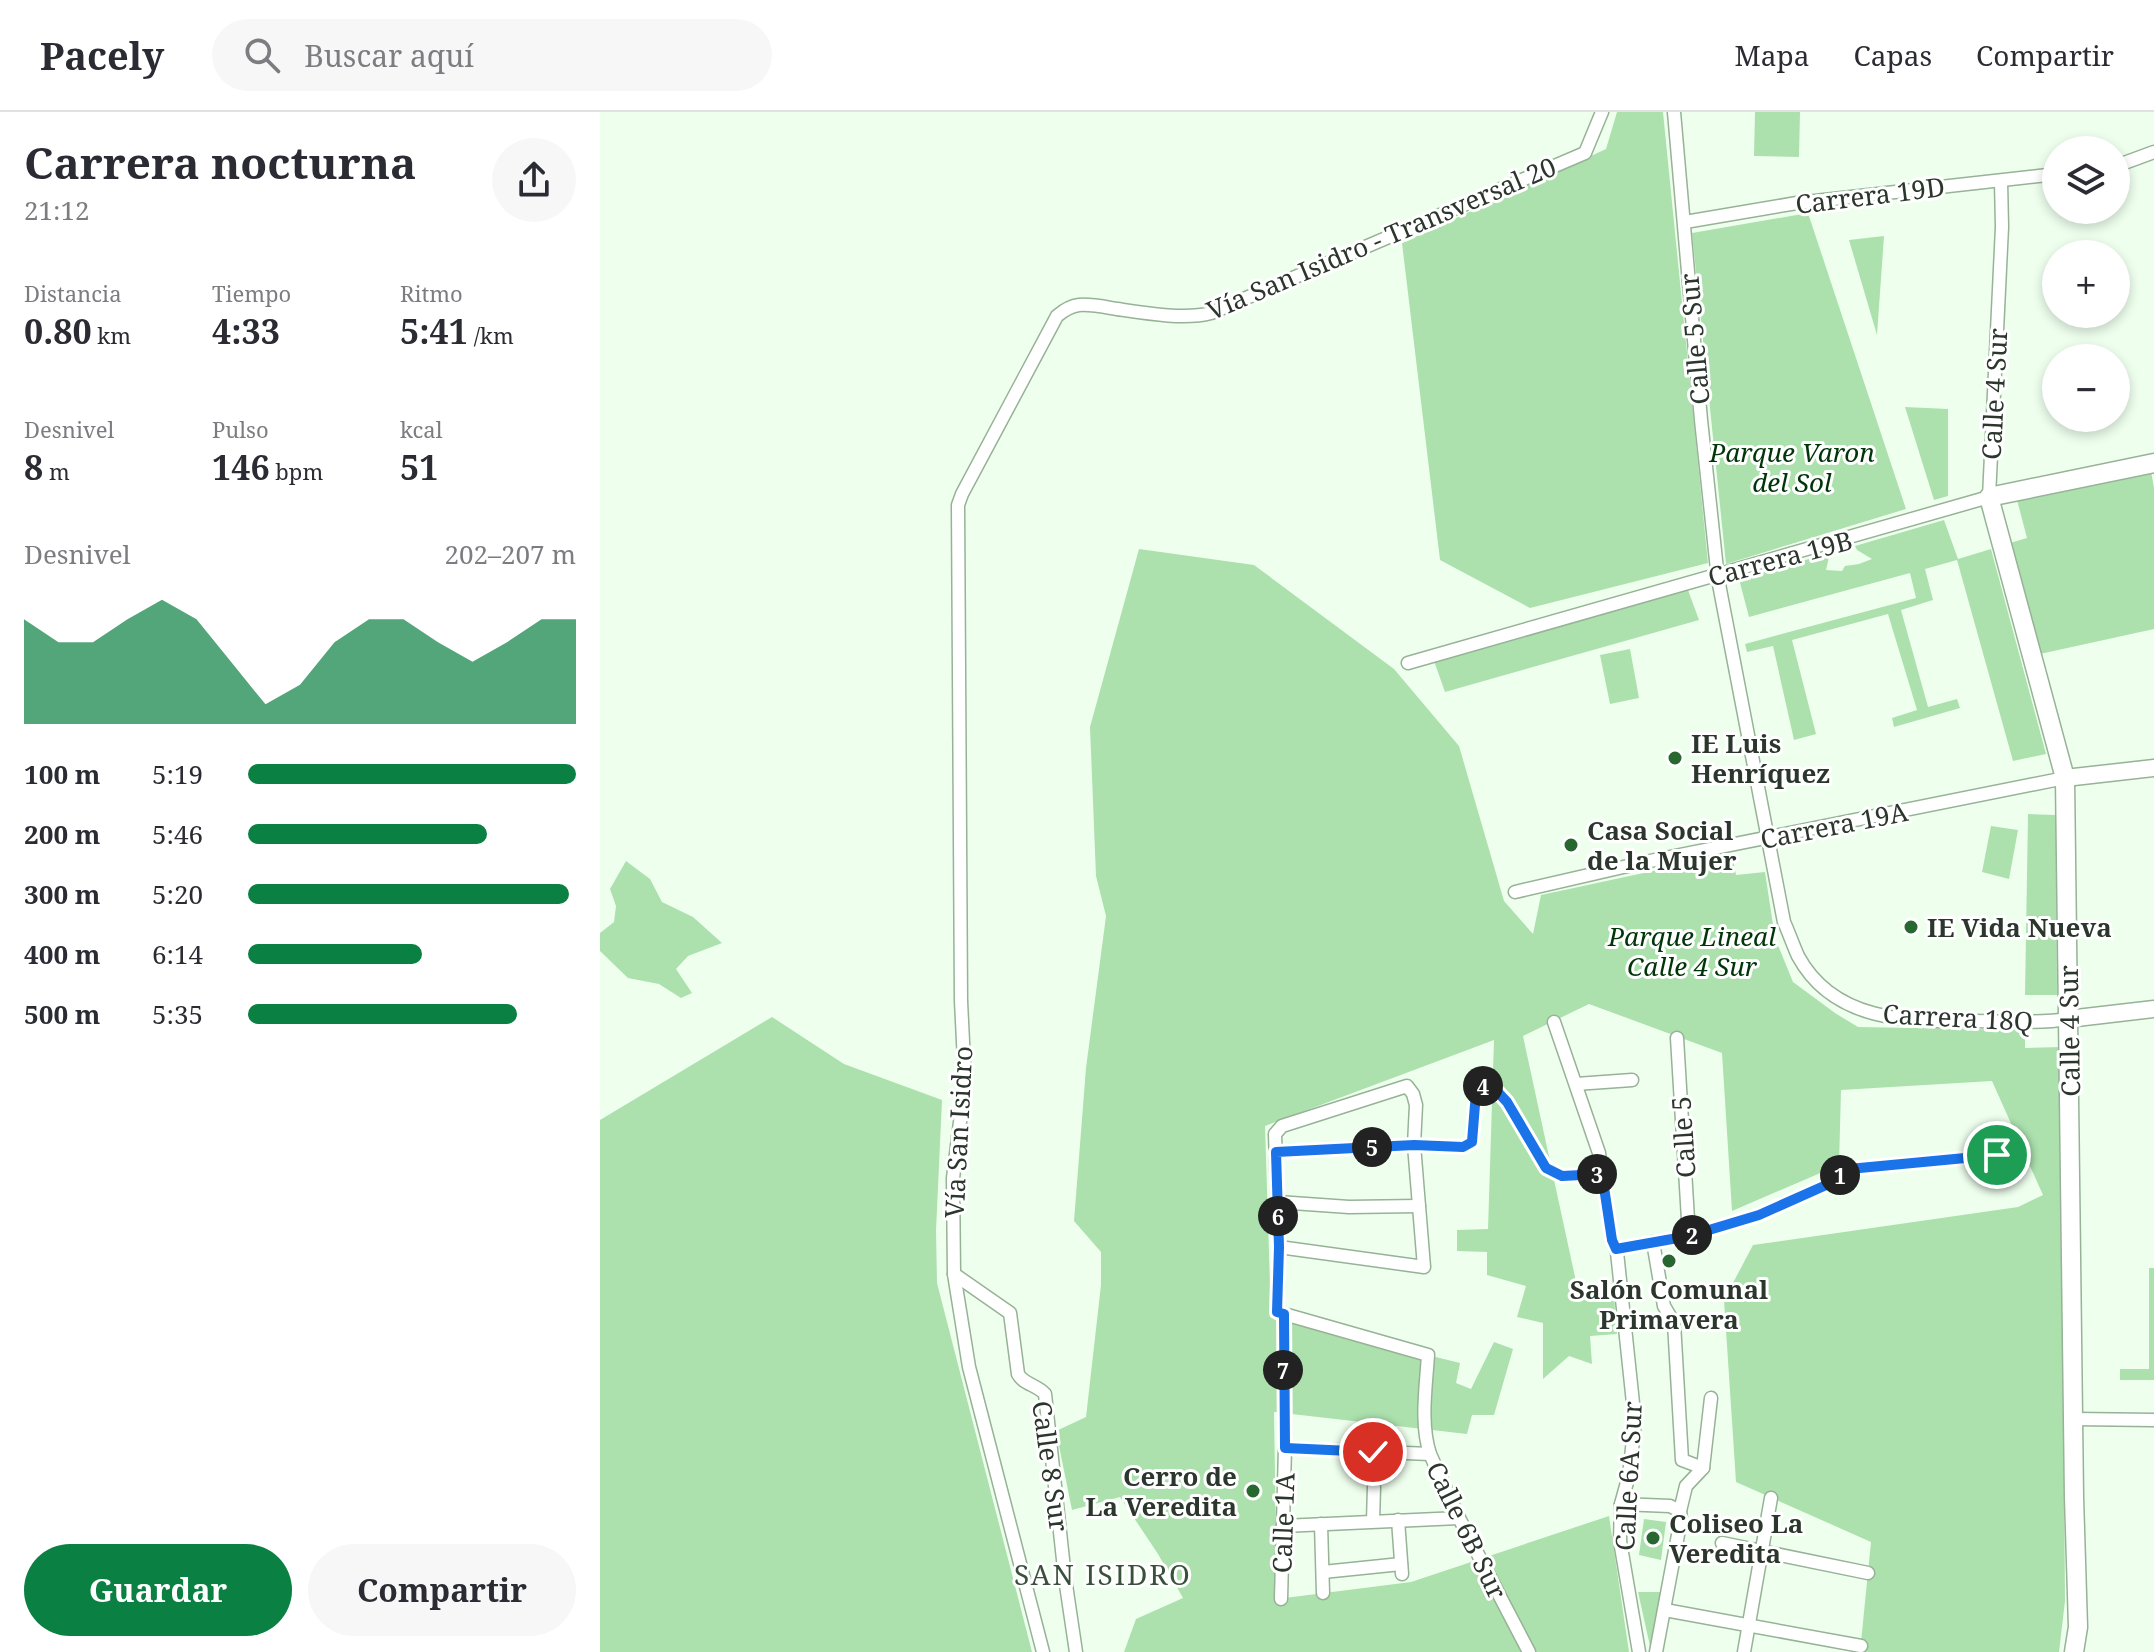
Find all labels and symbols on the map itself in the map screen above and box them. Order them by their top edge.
street label: Vía San Isidro - Transversal 20 [1201,148,1561,328]
street label: Carrera 19D [1793,168,1947,222]
street label: Calle 5 Sur [1670,272,1718,406]
street label: Calle 4 Sur [1973,327,2015,461]
park label: Parque Varon del Sol [1708,434,1875,500]
street label: Carrera 19B [1704,521,1856,595]
place label: IE Luis Henríquez [1691,725,1830,791]
marker: IE Luis Henríquez [1666,749,1684,767]
street label: Carrera 19A [1757,793,1911,857]
place label: Casa Social de la Mujer [1587,812,1737,878]
marker: Casa Social de la Mujer [1562,836,1580,854]
place label: IE Vida Nueva [1927,909,2112,945]
park label: Parque Lineal Calle 4 Sur [1607,918,1776,984]
marker: IE Vida Nueva [1902,918,1920,936]
street label: Calle 4 Sur [2050,965,2088,1097]
street label: Carrera 18Q [1882,995,2034,1039]
street label: Vía San Isidro [936,1045,980,1219]
pin: 4 [1463,1066,1503,1106]
street label: Calle 5 [1662,1095,1704,1179]
pin [1963,1121,2031,1189]
pin: 5 [1352,1127,1392,1167]
pin: 3 [1577,1154,1617,1194]
pin: 1 [1820,1155,1860,1195]
pin: 6 [1258,1196,1298,1236]
pin: 2 [1672,1215,1712,1255]
marker: Salón Comunal Primavera [1660,1252,1678,1270]
place label: Salón Comunal Primavera [1570,1271,1768,1337]
pin: 7 [1263,1350,1303,1390]
street label: Calle 8 Sur [1024,1398,1078,1534]
street label: Calle 6A Sur [1606,1400,1650,1552]
pin [1339,1418,1407,1486]
street label: Calle 6B Sur [1418,1455,1516,1605]
place label: Cerro de La Veredita [1086,1458,1237,1524]
street label: Calle 1A [1263,1472,1303,1574]
marker: Cerro de La Veredita [1244,1482,1262,1500]
place label: Coliseo La Veredita [1669,1505,1803,1571]
marker: Coliseo La Veredita [1644,1529,1662,1547]
district label: SAN ISIDRO [1014,1555,1192,1593]

